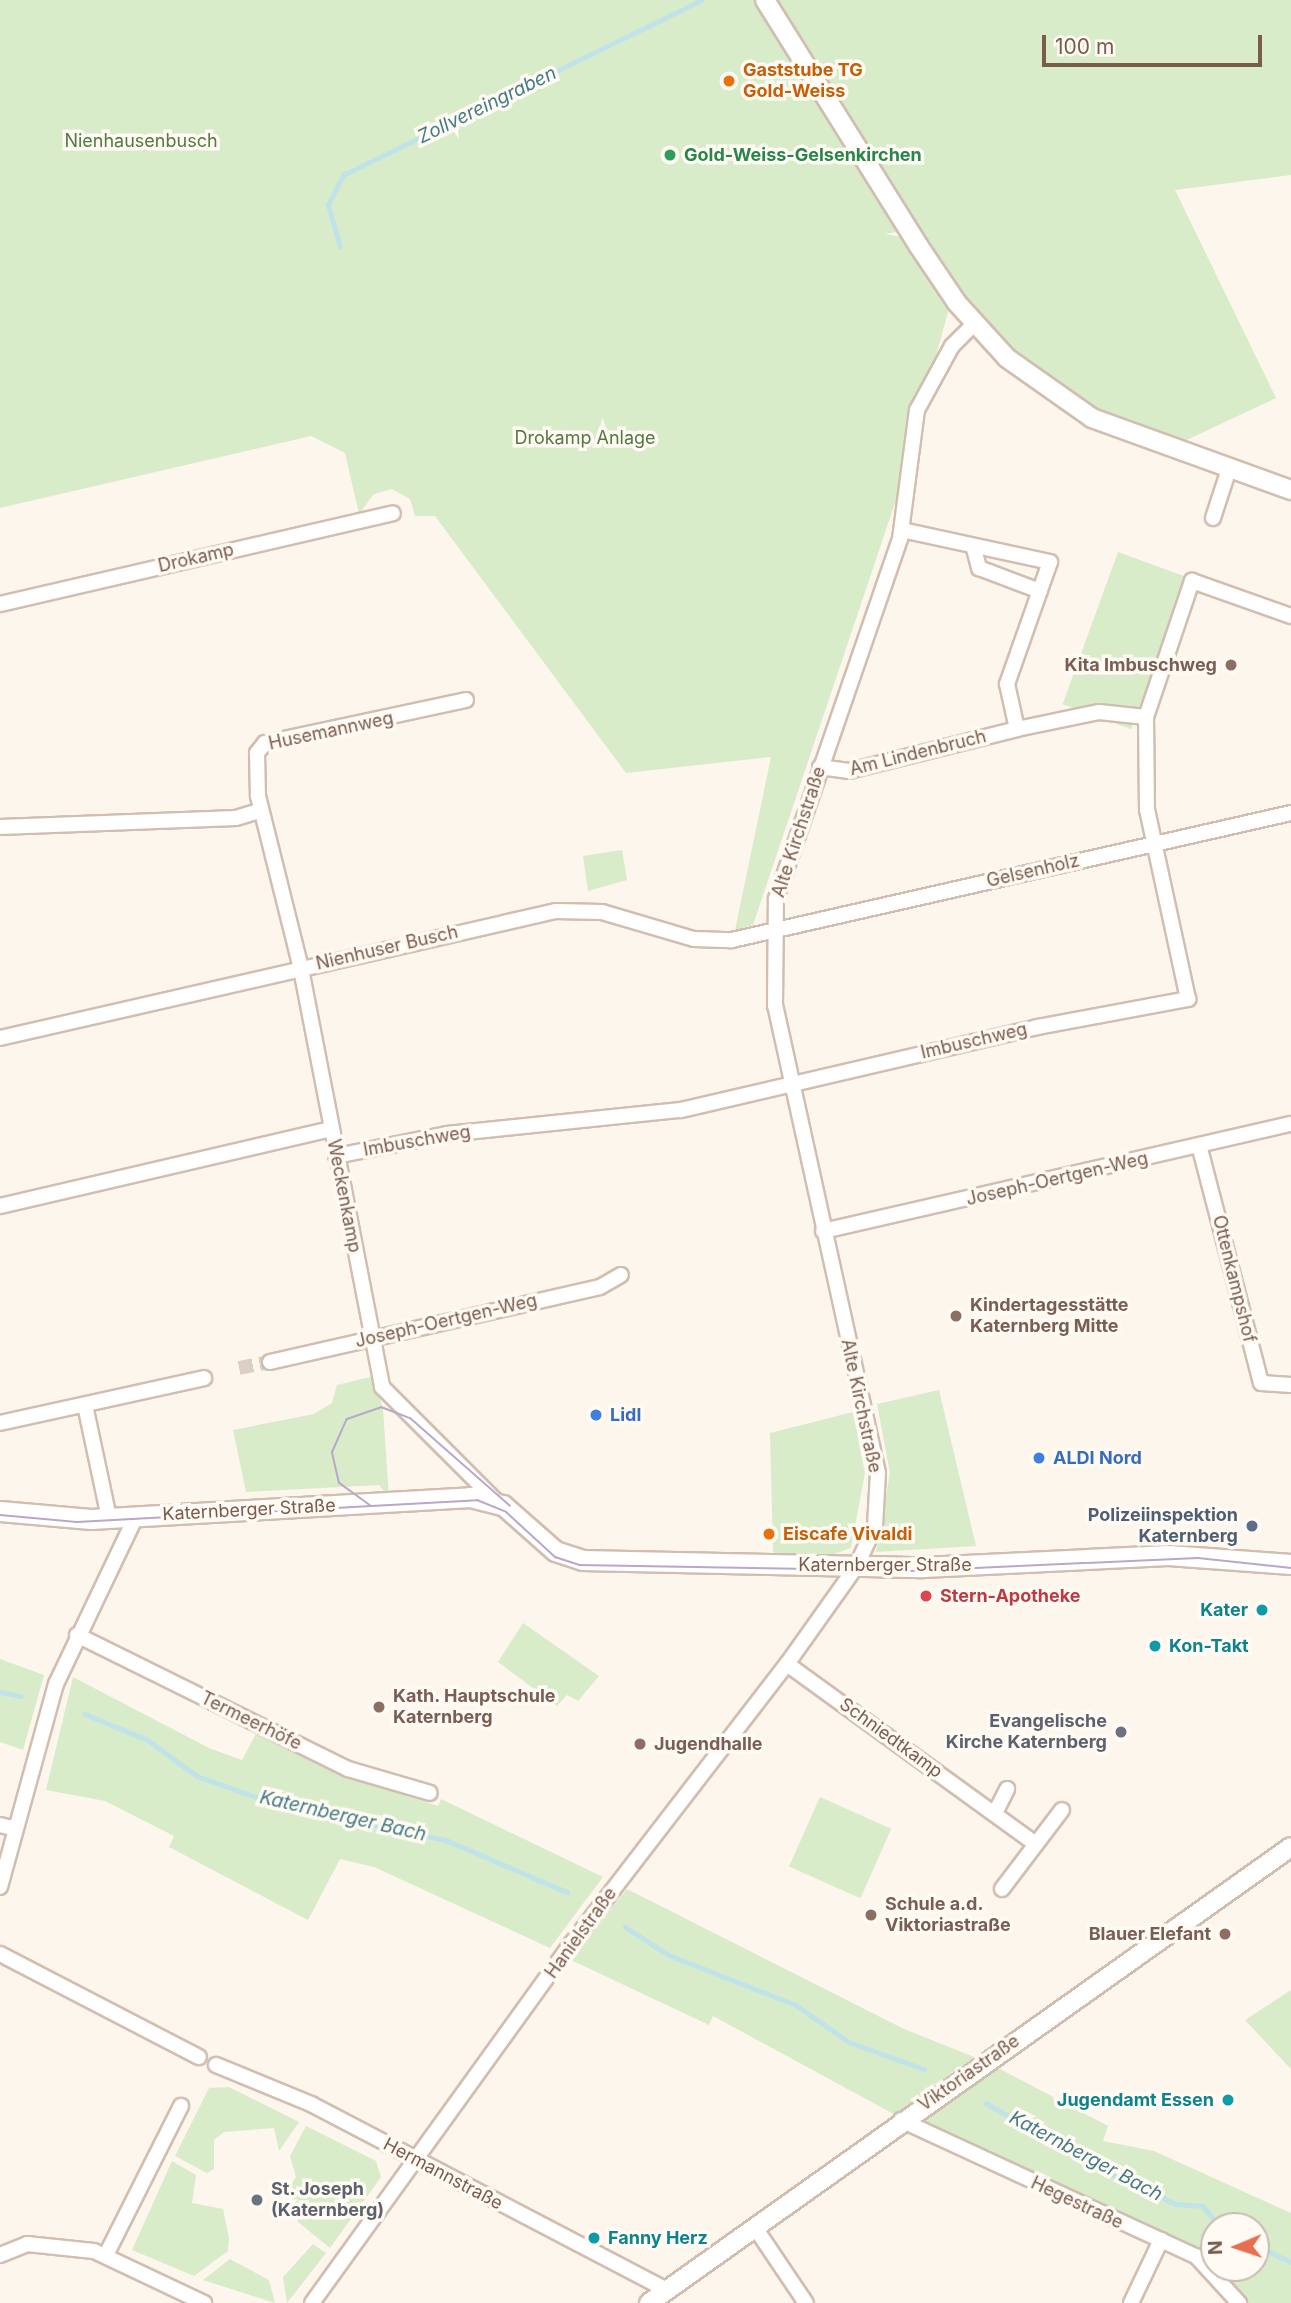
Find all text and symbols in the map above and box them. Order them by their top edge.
scale bar [1046,21,1266,65]
text: 100 m [1055,34,1114,59]
place label: Gaststube TG Gold-Weiss [743,60,863,102]
water label: Zollvereingraben [414,62,560,148]
marker: Gaststube TG Gold-Weiss [721,73,737,89]
park label: Nienhausenbusch [64,130,218,152]
place label: Gold-Weiss-Gelsenkirchen [684,144,922,166]
marker: Gold-Weiss-Gelsenkirchen [662,147,678,163]
park label: Drokamp Anlage [514,427,656,449]
street label: Drokamp [156,539,236,577]
place label: Kita Imbuschweg [1065,654,1217,676]
marker: Kita Imbuschweg [1223,657,1239,673]
street label: Husemannweg [267,707,395,755]
street label: Am Lindenbruch [847,726,989,780]
street label: Alte Kirchstraße [768,764,830,900]
street label: Gelsenholz [984,850,1082,892]
street label: Nienhuser Busch [314,921,460,975]
street label: Imbuschweg [919,1018,1029,1064]
street label: Imbuschweg [362,1121,472,1161]
street label: Weckenkamp [322,1138,366,1254]
street label: Joseph-Oertgen-Weg [964,1148,1150,1210]
street label: Ottenkampshof [1208,1213,1260,1345]
street label: Joseph-Oertgen-Weg [353,1290,539,1352]
place label: Kindertagesstätte Katernberg Mitte [970,1295,1129,1338]
marker: Kindertagesstätte Katernberg Mitte [948,1308,964,1324]
street label: Alte Kirchstraße [836,1337,886,1475]
place label: Lidl [610,1404,641,1426]
marker: Lidl [588,1407,604,1423]
place label: ALDI Nord [1053,1447,1142,1469]
marker: ALDI Nord [1031,1450,1047,1466]
street label: Katernberger Straße [162,1495,336,1525]
place label: Polizeiinspektion Katernberg [1088,1505,1238,1548]
marker: Polizeiinspektion Katernberg [1244,1518,1260,1534]
place label: Eiscafe Vivaldi [783,1523,912,1545]
marker: Eiscafe Vivaldi [761,1526,777,1542]
street label: Katernberger Straße [798,1554,972,1576]
place label: Stern-Apotheke [940,1585,1081,1607]
marker: Stern-Apotheke [918,1588,934,1604]
place label: Kater [1200,1599,1248,1621]
marker: Kater [1254,1602,1270,1618]
place label: Kon-Takt [1169,1635,1249,1657]
marker: Kon-Takt [1147,1638,1163,1654]
place label: Kath. Hauptschule Katernberg [393,1686,556,1728]
street label: Termeerhöfe [197,1687,305,1755]
street label: Schniedtkamp [835,1693,947,1783]
marker: Kath. Hauptschule Katernberg [371,1699,387,1715]
place label: Evangelische Kirche Katernberg [946,1711,1107,1754]
marker: Evangelische Kirche Katernberg [1113,1724,1129,1740]
place label: Jugendhalle [654,1733,763,1755]
marker: Jugendhalle [632,1736,648,1752]
water label: Katernberger Bach [258,1786,428,1846]
street label: Hanielstraße [541,1883,621,1983]
place label: Schule a.d. Viktoriastraße [885,1894,1011,1937]
marker: Schule a.d. Viktoriastraße [863,1907,879,1923]
place label: Blauer Elefant [1089,1923,1211,1945]
marker: Blauer Elefant [1217,1926,1233,1942]
street label: Viktoriastraße [914,2030,1024,2116]
place label: Jugendamt Essen [1057,2089,1214,2111]
marker: Jugendamt Essen [1220,2092,1236,2108]
water label: Katernberger Bach [1006,2106,1166,2206]
street label: Hermannstraße [380,2133,506,2215]
street label: Hegestraße [1027,2172,1127,2234]
place label: St. Joseph (Katernberg) [271,2179,384,2222]
marker: St. Joseph (Katernberg) [249,2192,265,2208]
north arrow [1200,2212,1270,2282]
place label: Fanny Herz [608,2227,708,2249]
marker: Fanny Herz [586,2230,602,2246]
text: N [1204,2240,1227,2255]

